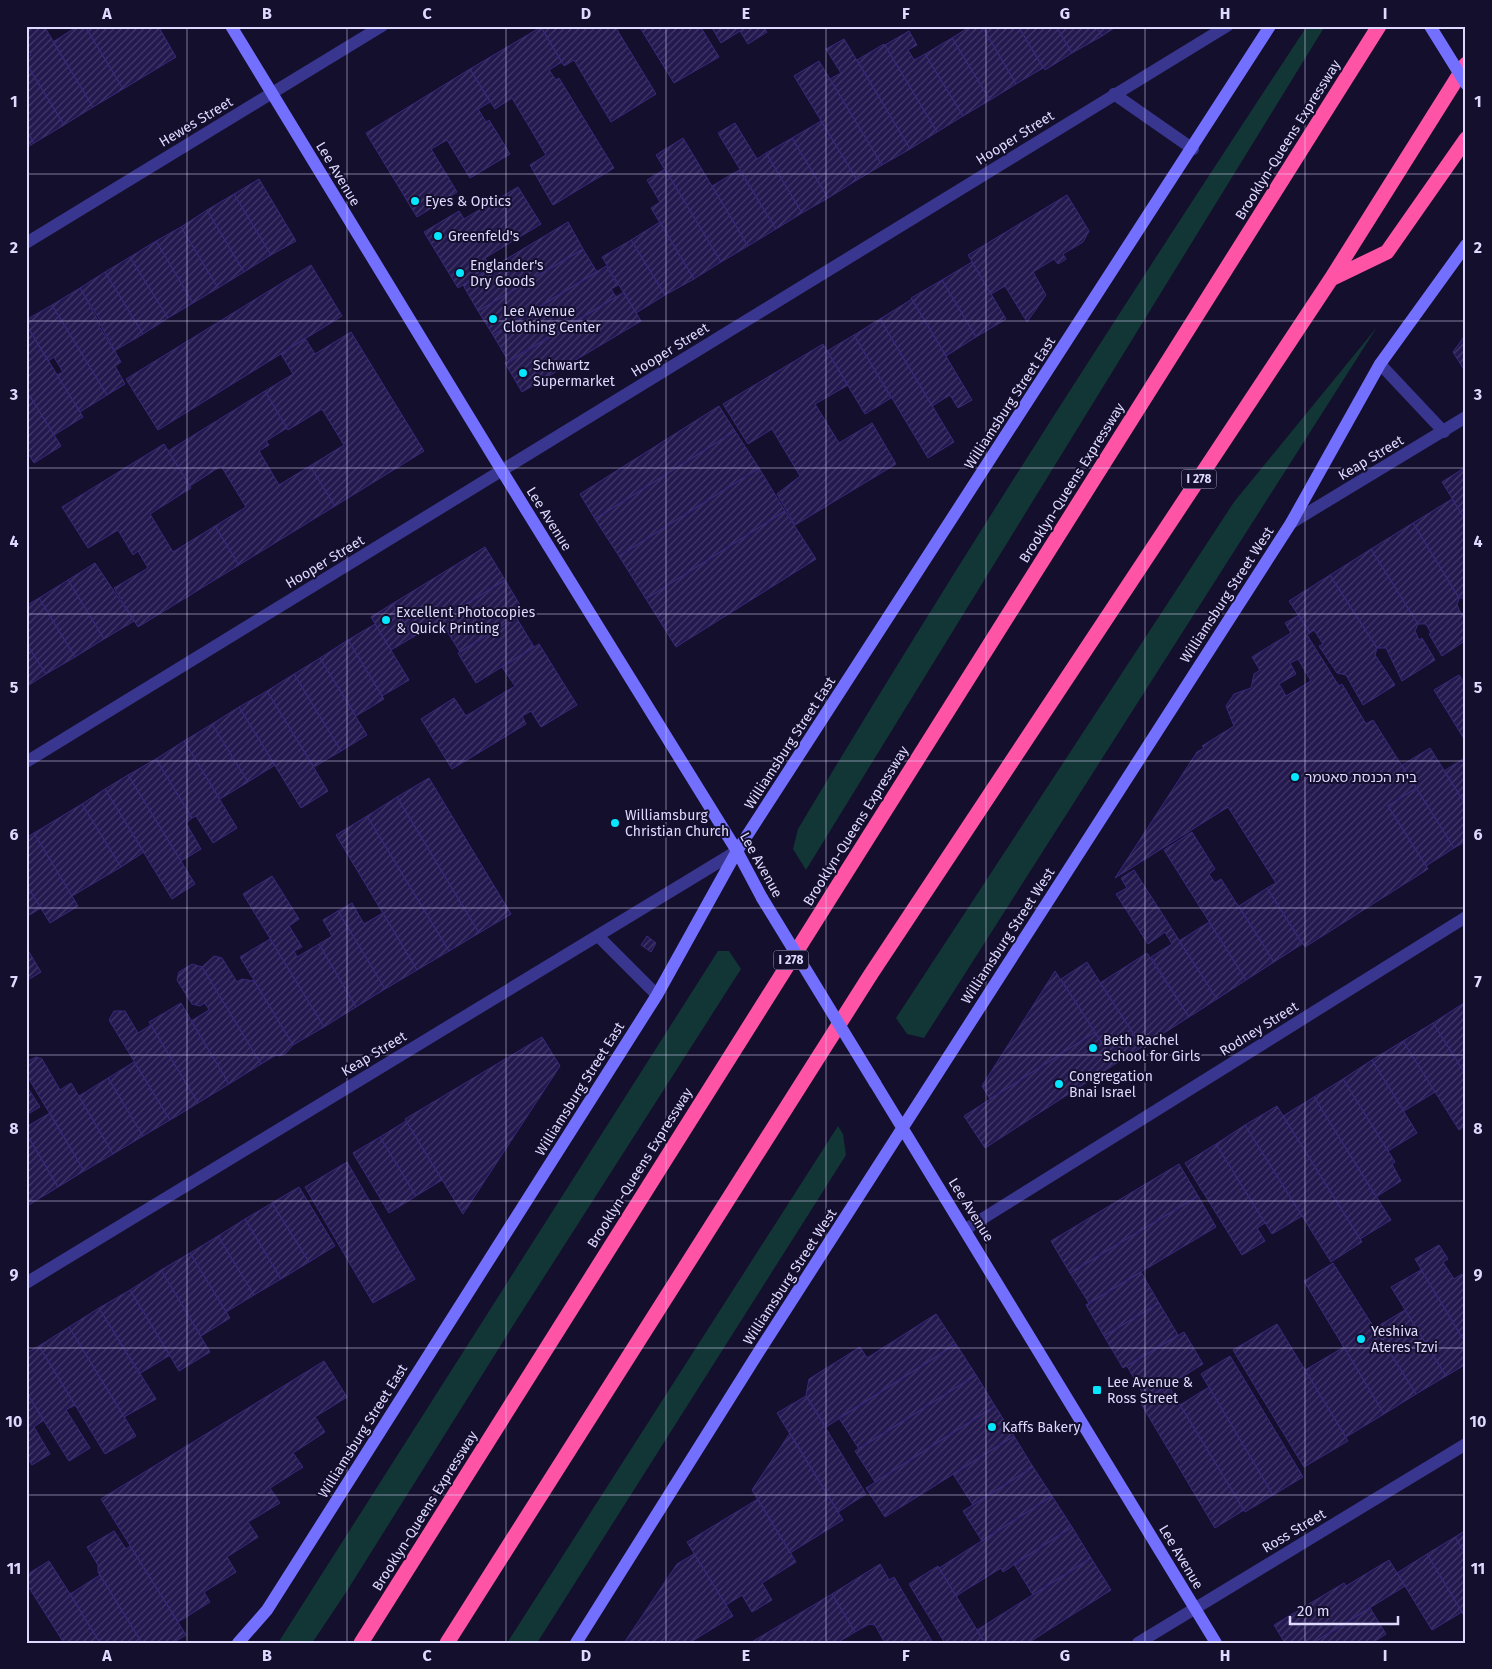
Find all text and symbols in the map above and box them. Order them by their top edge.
text: A [101,4,112,23]
text: B [262,4,272,23]
text: C [422,4,432,23]
text: D [581,4,591,23]
text: E [742,4,750,23]
text: F [902,4,910,23]
text: G [1060,4,1070,23]
text: H [1220,4,1230,23]
text: I [1383,4,1387,23]
street label: Brooklyn-Queens Expressway [1232,57,1344,223]
text: 1 [10,92,18,111]
text: 1 [1474,92,1482,111]
street label: Hewes Street [156,93,237,151]
street label: Hooper Street [973,107,1058,169]
street label: Lee Avenue [312,139,364,209]
place label: Eyes & Optics [425,193,512,210]
marker: Eyes & Optics [409,195,421,207]
place label: Greenfeld's [448,228,520,245]
marker: Greenfeld's [432,230,444,242]
text: 2 [10,238,18,257]
text: 2 [1474,238,1482,257]
place label: Englander's Dry Goods [470,257,544,290]
marker: Englander's Dry Goods [454,267,466,279]
place label: Lee Avenue Clothing Center [503,303,601,336]
marker: Lee Avenue Clothing Center [487,313,499,325]
street label: Hooper Street [628,319,713,381]
street label: Williamsburg Street East [961,333,1060,472]
place label: Schwartz Supermarket [533,357,616,390]
marker: Schwartz Supermarket [517,367,529,379]
text: 3 [9,385,18,404]
text: 3 [1473,385,1482,404]
street label: Brooklyn-Queens Expressway [1016,400,1128,566]
street label: Keap Street [1335,431,1408,484]
road number: I 278 [1182,469,1216,488]
street label: Lee Avenue [523,484,575,554]
street label: Williamsburg Street West [1177,523,1278,666]
street label: Hooper Street [283,531,368,592]
text: 4 [9,532,19,551]
text: 4 [1473,532,1483,551]
place label: Excellent Photocopies & Quick Printing [396,604,536,637]
marker: Excellent Photocopies & Quick Printing [380,614,392,626]
street label: Williamsburg Street East [741,673,840,812]
text: 5 [10,678,19,697]
text: 5 [1474,678,1483,697]
street label: Brooklyn-Queens Expressway [800,743,912,909]
place label: בית הכנסת סאטמר [1305,769,1417,786]
marker: בית הכנסת סאטמר [1289,771,1301,783]
place label: Williamsburg Christian Church [625,807,729,840]
marker: Williamsburg Christian Church [609,817,621,829]
text: 6 [9,825,19,844]
text: 6 [1473,825,1483,844]
street label: Lee Avenue [736,829,786,901]
street label: Williamsburg Street West [958,864,1059,1007]
road number: I 278 [774,950,808,970]
text: 7 [10,972,18,991]
text: 7 [1474,972,1482,991]
street label: Rodney Street [1217,998,1302,1060]
street label: Williamsburg Street East [532,1018,629,1159]
street label: Keap Street [338,1027,411,1080]
place label: Beth Rachel School for Girls [1103,1032,1201,1065]
marker: Beth Rachel School for Girls [1087,1042,1099,1054]
place label: Congregation Bnai Israel [1069,1068,1153,1101]
marker: Congregation Bnai Israel [1053,1078,1065,1090]
street label: Brooklyn-Queens Expressway [584,1085,696,1251]
text: 8 [9,1119,19,1138]
text: 8 [1473,1119,1483,1138]
street label: Lee Avenue [945,1175,997,1245]
street label: Williamsburg Street West [740,1205,841,1348]
text: 9 [10,1265,19,1284]
text: 9 [1474,1265,1483,1284]
place label: Yeshiva Ateres Tzvi [1371,1323,1438,1356]
marker: Yeshiva Ateres Tzvi [1355,1333,1367,1345]
street label: Williamsburg Street East [315,1360,412,1501]
place label: Lee Avenue & Ross Street [1107,1374,1193,1407]
marker: Lee Avenue & Ross Street [1091,1384,1103,1396]
text: 10 [6,1412,22,1431]
text: 10 [1470,1412,1486,1431]
place label: Kaffs Bakery [1002,1419,1081,1436]
marker: Kaffs Bakery [986,1421,998,1433]
street label: Brooklyn-Queens Expressway [369,1428,481,1594]
street label: Ross Street [1259,1505,1330,1557]
street label: Lee Avenue [1155,1522,1207,1592]
text: 11 [7,1559,21,1578]
text: 11 [1471,1559,1485,1578]
scale bar [1290,1594,1397,1626]
text: 20 m [1297,1602,1330,1620]
text: A [101,1646,112,1665]
text: B [262,1646,272,1665]
text: C [422,1646,432,1665]
text: D [581,1646,591,1665]
text: E [742,1646,750,1665]
text: F [902,1646,910,1665]
text: G [1060,1646,1070,1665]
text: H [1220,1646,1230,1665]
text: I [1383,1646,1387,1665]

